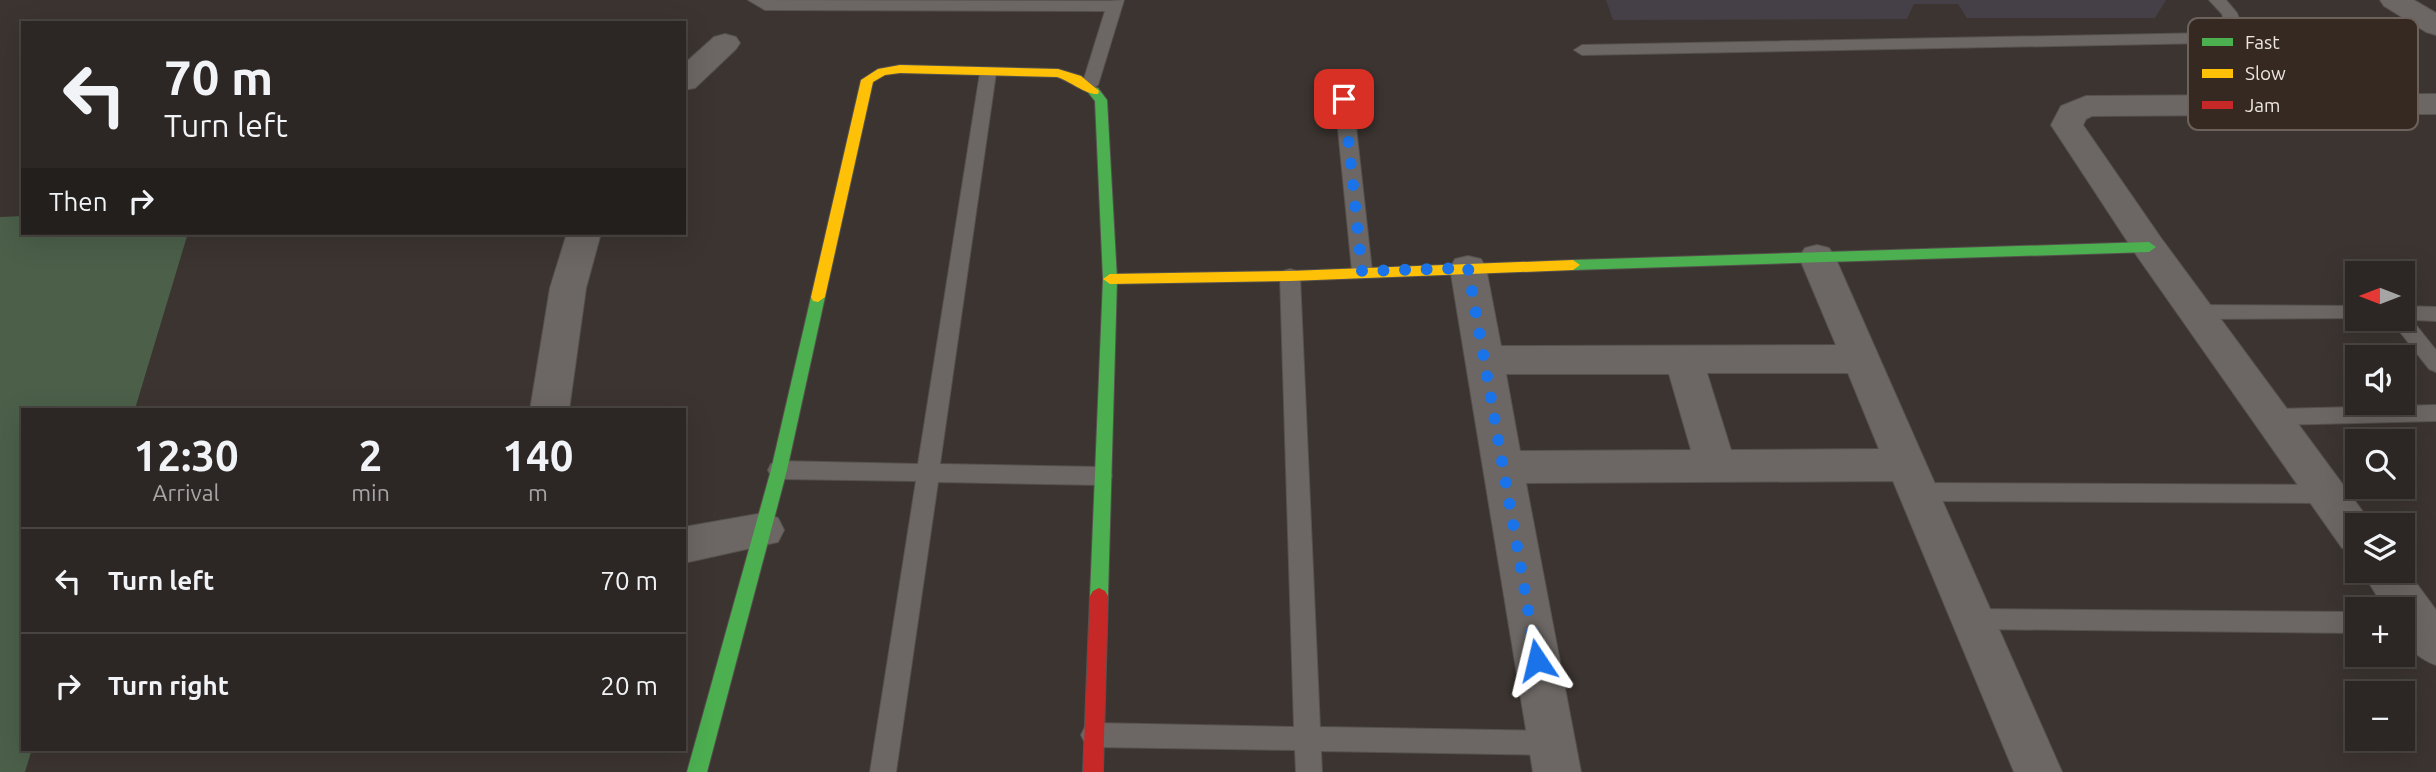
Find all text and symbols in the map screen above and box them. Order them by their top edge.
legend [2188,18,2418,130]
text: Fast [2245,31,2280,53]
icon: left [49,49,140,140]
text: 70 m [164,49,273,104]
text: Slow [2245,62,2286,84]
pin [1314,69,1374,129]
icon: arrive [1325,80,1363,118]
text: Jam [2245,94,2281,116]
text: Turn left [164,107,288,143]
icon: right [122,182,160,220]
text: Then [49,187,108,216]
north arrow [2345,261,2415,331]
map controls [2345,261,2415,751]
button: sound [2345,345,2415,415]
button: search [2345,429,2415,499]
text: 12:30 [134,432,239,479]
text: 2 [359,432,382,479]
text: 140 [502,432,573,479]
text: Arrival [153,480,220,505]
text: min [351,480,390,505]
text: m [528,480,548,505]
button: layers [2345,513,2415,583]
icon: left [49,562,87,600]
text: Turn left [108,566,214,595]
text: 70 m [600,566,658,595]
button: + [2345,597,2415,667]
position arrow [1500,623,1574,697]
icon: right [49,667,87,705]
text: Turn right [108,671,229,700]
text: 20 m [600,671,658,700]
button: − [2345,681,2415,751]

